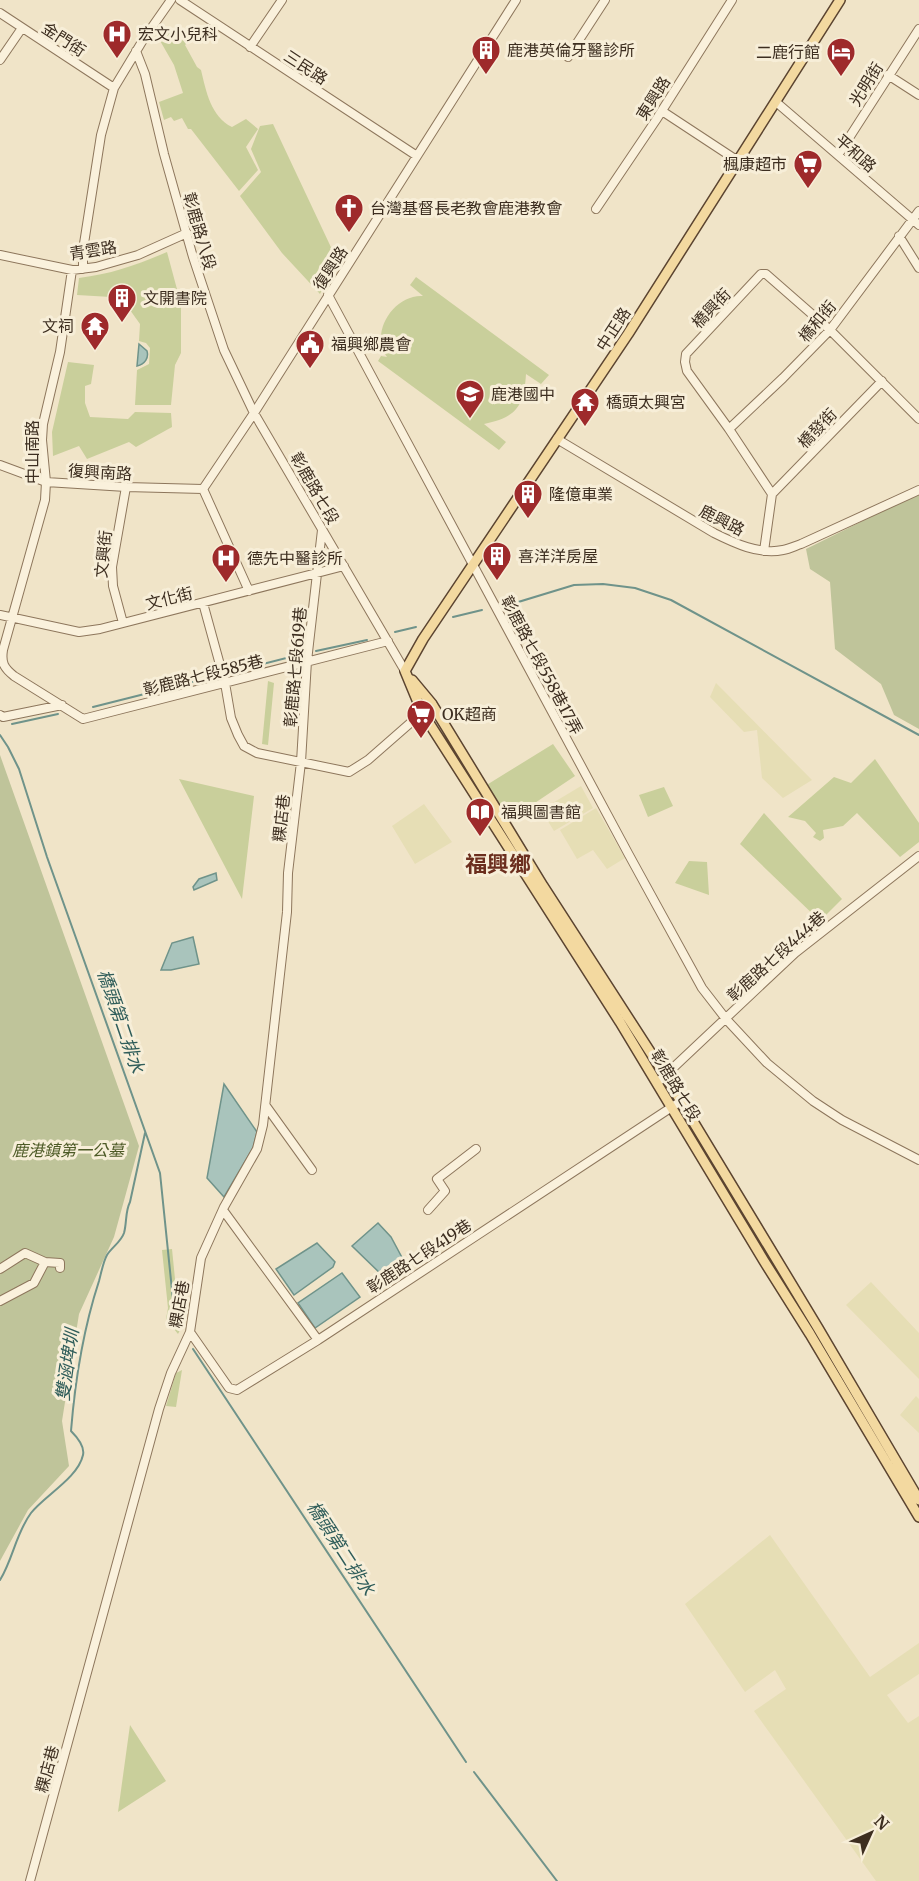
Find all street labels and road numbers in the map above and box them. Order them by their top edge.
street label: 金門街 [38,18,90,60]
street label: 三民路 [280,46,332,88]
street label: 光明街 [845,58,887,110]
street label: 東興路 [632,72,674,124]
street label: 平和路 [831,130,881,176]
street label: 彰鹿路八段 [179,190,221,272]
street label: 青雲路 [68,236,118,264]
street label: 復興路 [309,242,351,294]
street label: 橋興街 [687,284,735,332]
street label: 橋和街 [794,296,840,346]
street label: 中正路 [592,303,634,355]
street label: 橋發街 [793,404,841,452]
street label: 中山南路 [22,420,42,484]
street label: 彰鹿路七段 [286,448,344,528]
street label: 復興南路 [68,460,132,484]
street label: 鹿興路 [696,500,748,540]
street label: 文興街 [91,529,115,579]
street label: 文化街 [143,582,195,614]
street label: 彰鹿路七段558巷17弄 [497,592,587,738]
street label: 彰鹿路七段619巷 [280,606,310,728]
street label: 彰鹿路七段585巷 [141,650,265,700]
street label: 粿店巷 [269,793,293,843]
street label: 彰鹿路七段444巷 [723,907,829,1005]
street label: 彰鹿路七段 [647,1046,705,1124]
street label: 彰鹿路七段419巷 [363,1215,475,1297]
street label: 粿店巷 [165,1279,193,1329]
street label: 粿店巷 [31,1743,63,1795]

